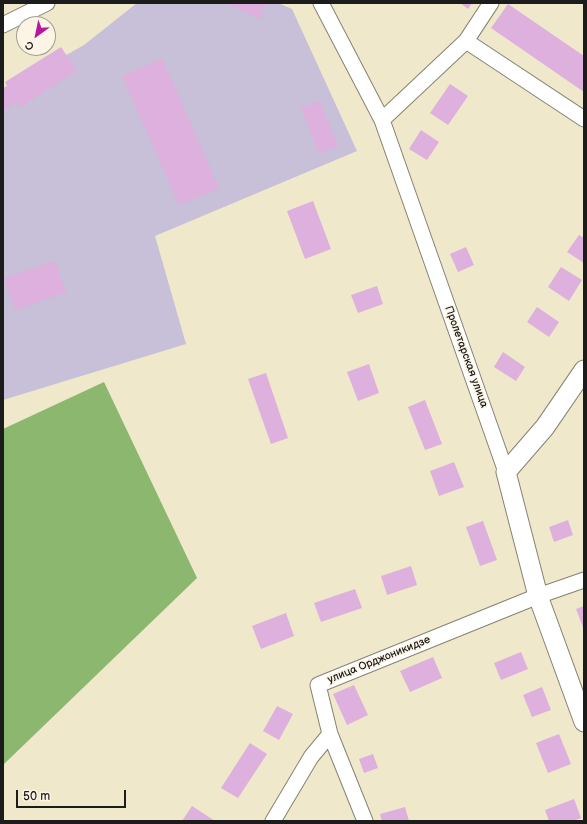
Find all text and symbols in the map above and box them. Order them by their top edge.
north arrow [16,16,56,56]
text: С [23,38,36,53]
street label: Пролетарская улица [441,304,491,410]
street label: улица Орджоникидзе [326,633,432,687]
scale bar [18,782,128,808]
text: 50 m [23,789,50,804]

